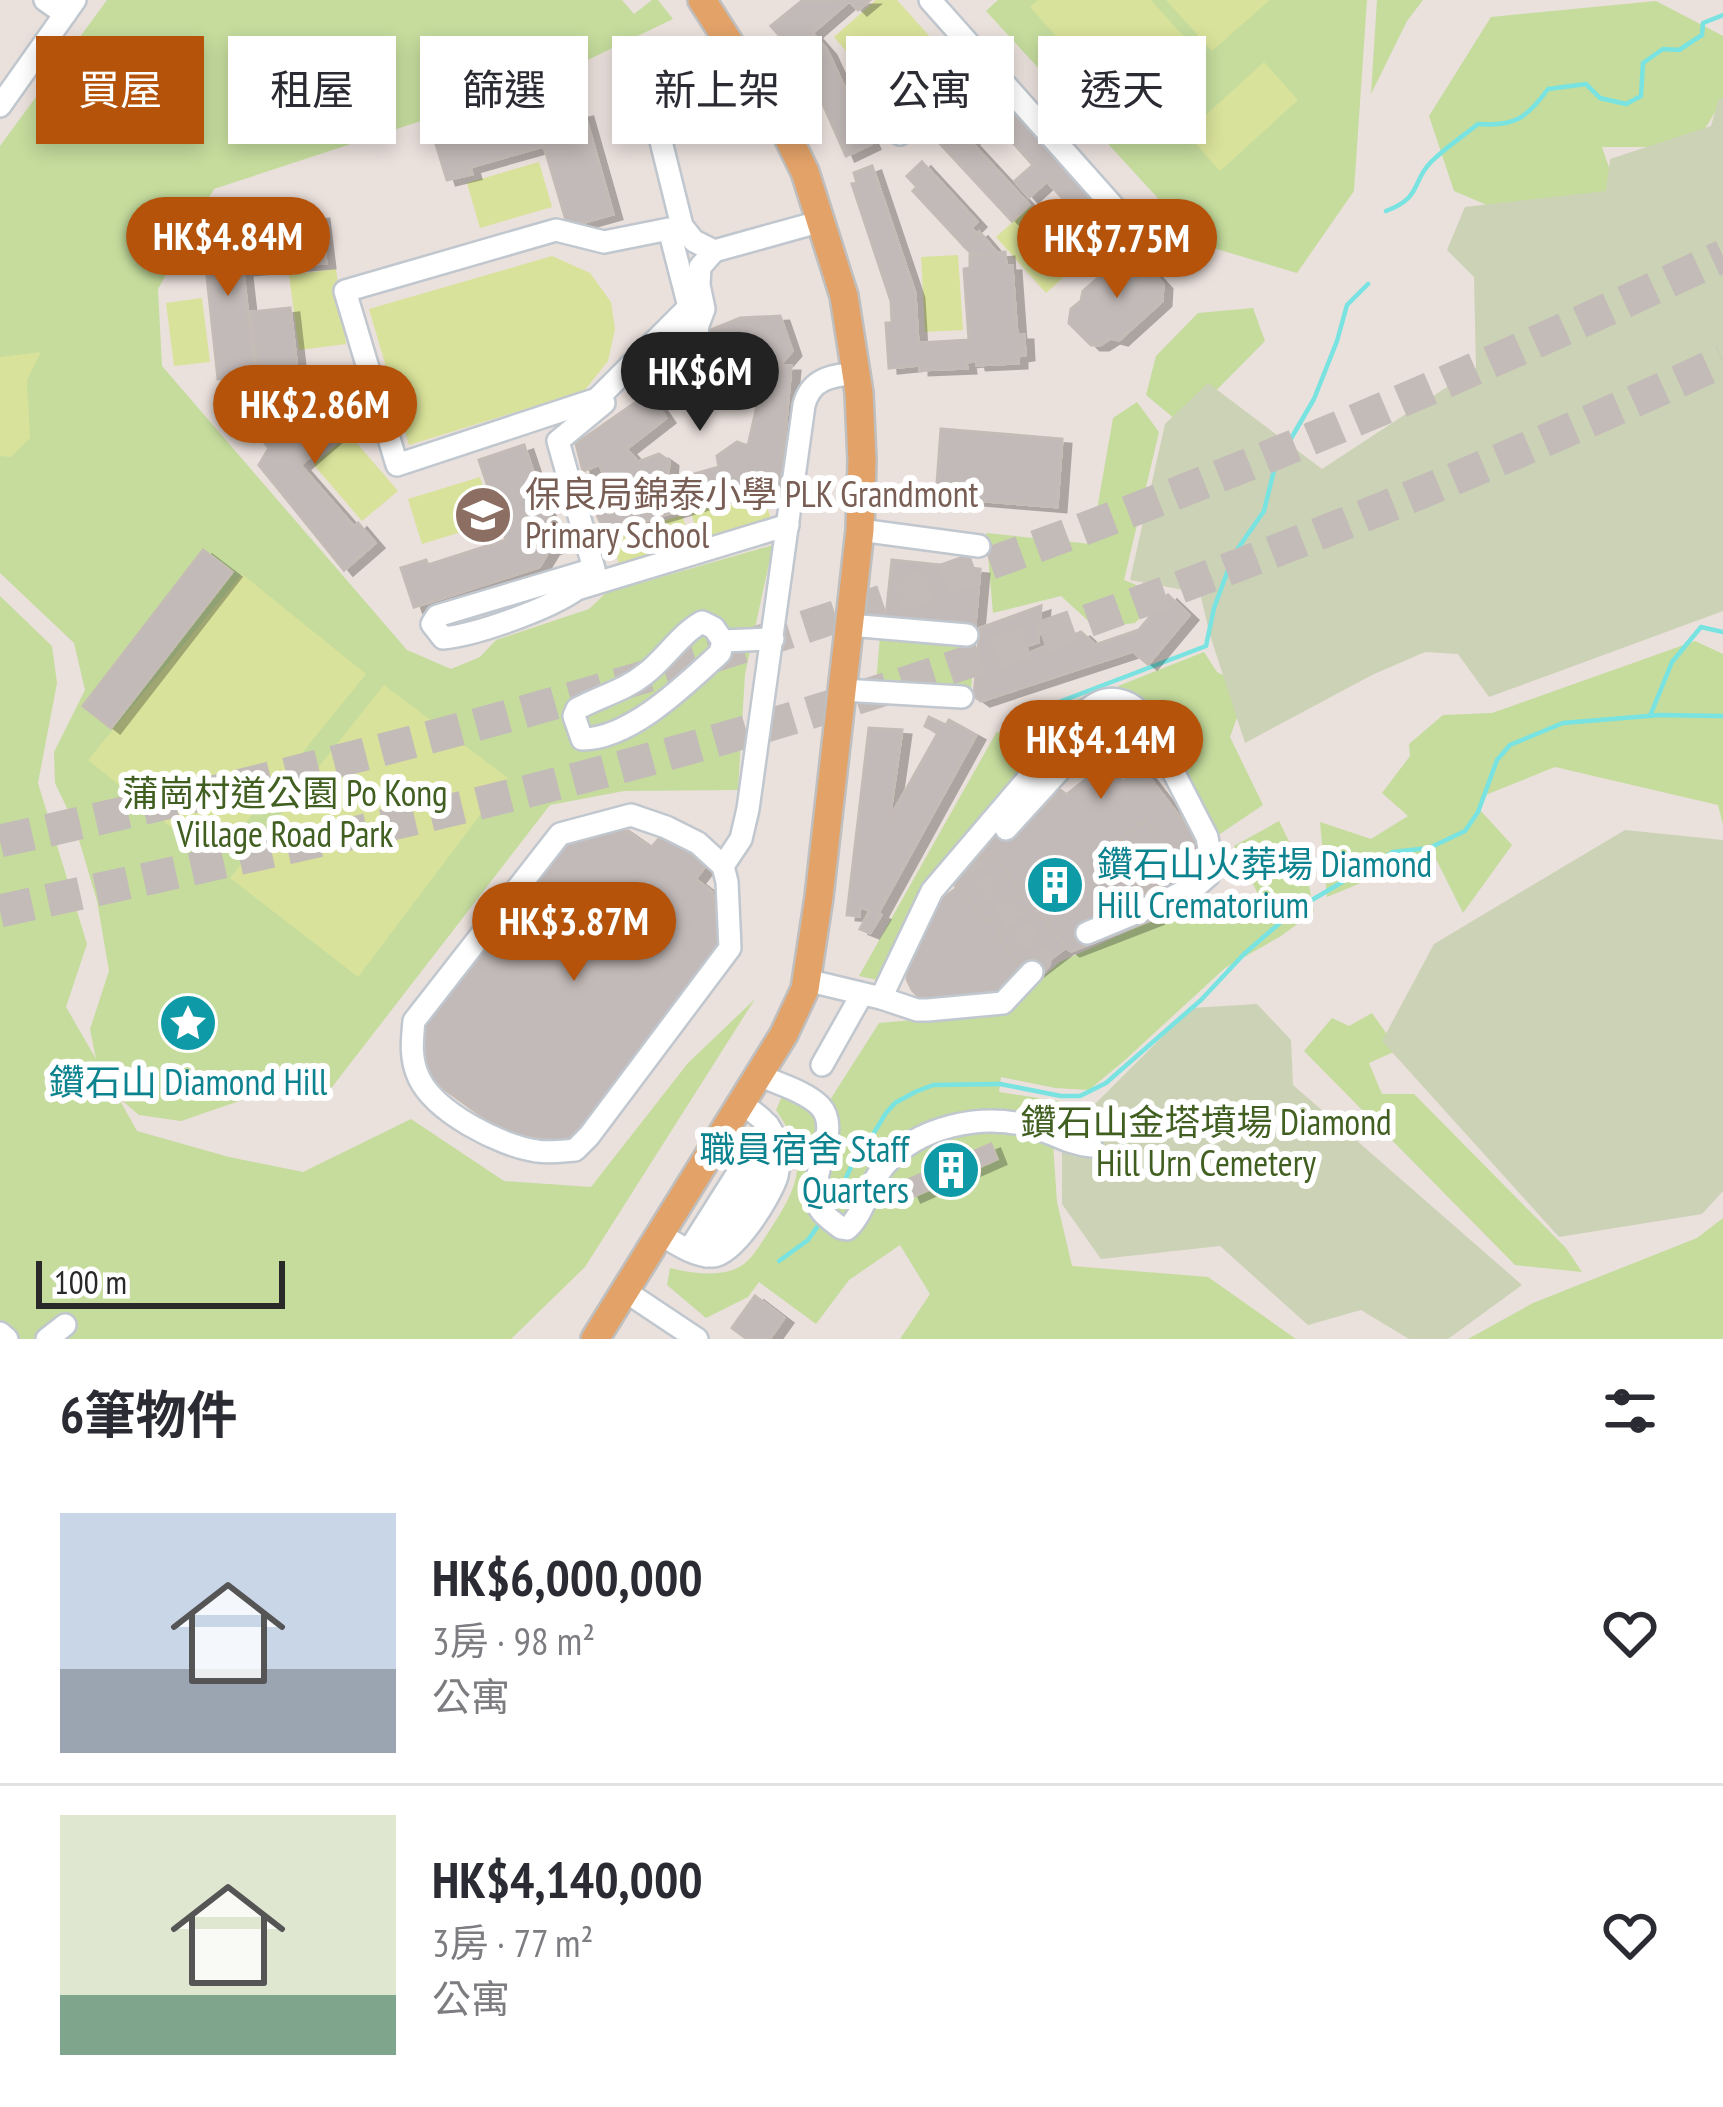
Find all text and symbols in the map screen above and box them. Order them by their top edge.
chip: 買屋 [36,36,204,144]
chip: 租屋 [228,36,396,144]
chip: 篩選 [420,36,588,144]
chip: 新上架 [612,36,822,144]
chip: 公寓 [846,36,1014,144]
chip: 透天 [1038,36,1206,144]
pin: HK$4.84M [104,197,352,299]
pin: HK$7.75M [993,199,1241,301]
text: HK$4.84M [153,210,303,261]
text: HK$7.75M [1044,212,1190,263]
pin: HK$6M [616,332,784,434]
text: HK$6M [648,345,752,396]
pin: HK$2.86M [191,365,439,467]
text: HK$2.86M [240,378,390,429]
place label: 保良局錦泰小學 PLK Grandmont Primary School [525,470,978,558]
school or university icon: 保良局錦泰小學 PLK Grandmont Primary School [452,484,514,546]
pin: HK$4.14M [977,700,1225,802]
text: HK$4.14M [1026,713,1176,764]
park label: 蒲崗村道公園 Po Kong Village Road Park [122,769,448,857]
place label: 鑽石山火葬場 Diamond Hill Crematorium [1097,840,1432,928]
building icon: 鑽石山火葬場 Diamond Hill Crematorium [1024,854,1086,916]
pin: HK$3.87M [450,882,698,984]
text: HK$3.87M [499,895,649,946]
place icon: 鑽石山 Diamond Hill [157,992,219,1054]
place label: 鑽石山 Diamond Hill [49,1058,328,1105]
park label: 鑽石山金塔墳場 Diamond Hill Urn Cemetery [1020,1098,1392,1186]
place label: 職員宿舍 Staff Quarters [699,1125,911,1213]
building icon: 職員宿舍 Staff Quarters [920,1139,982,1201]
scale bar [36,1255,285,1308]
text: 100 m [54,1260,127,1303]
icon: filters [1597,1378,1663,1444]
text: 6筆物件 [60,1381,237,1447]
text: HK$6,000,000 [432,1544,703,1610]
icon: home [156,1561,300,1705]
icon: heart [1597,1600,1663,1666]
text: 3房 · 98 m² [432,1615,595,1666]
text: 公寓 [432,1671,510,1722]
text: HK$4,140,000 [432,1846,703,1912]
icon: home [156,1863,300,2007]
icon: heart [1597,1902,1663,1968]
text: 3房 · 77 m² [432,1917,593,1968]
text: 公寓 [432,1973,510,2024]

